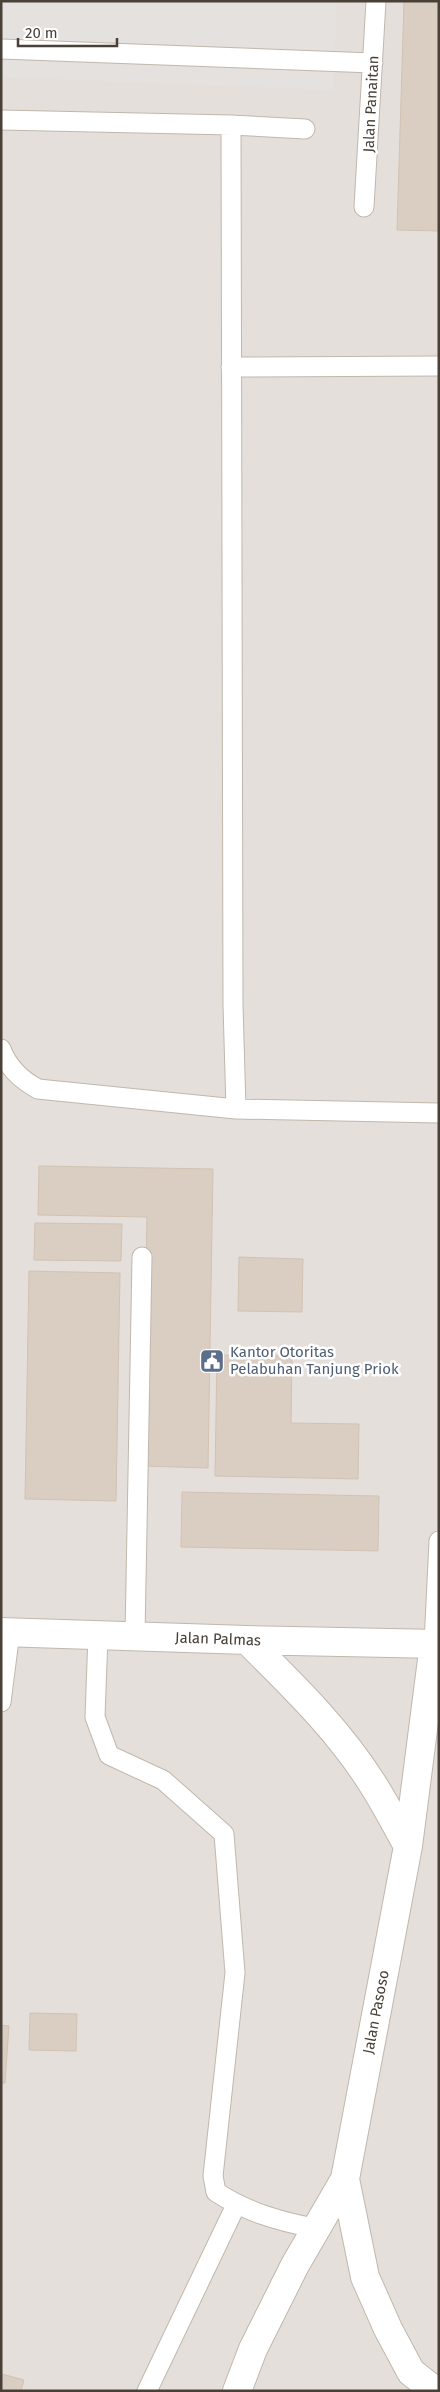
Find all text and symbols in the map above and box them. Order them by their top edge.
scale bar [18,15,116,47]
text: 20 m [25,24,58,42]
street label: Jalan Panaitan [359,55,383,153]
place label: Kantor Otoritas Pelabuhan Tanjung Priok [230,1343,399,1378]
public building icon: Kantor Otoritas Pelabuhan Tanjung Priok [199,1348,225,1374]
street label: Jalan Palmas [175,1629,261,1649]
street label: Jalan Pasoso [359,1968,393,2056]

